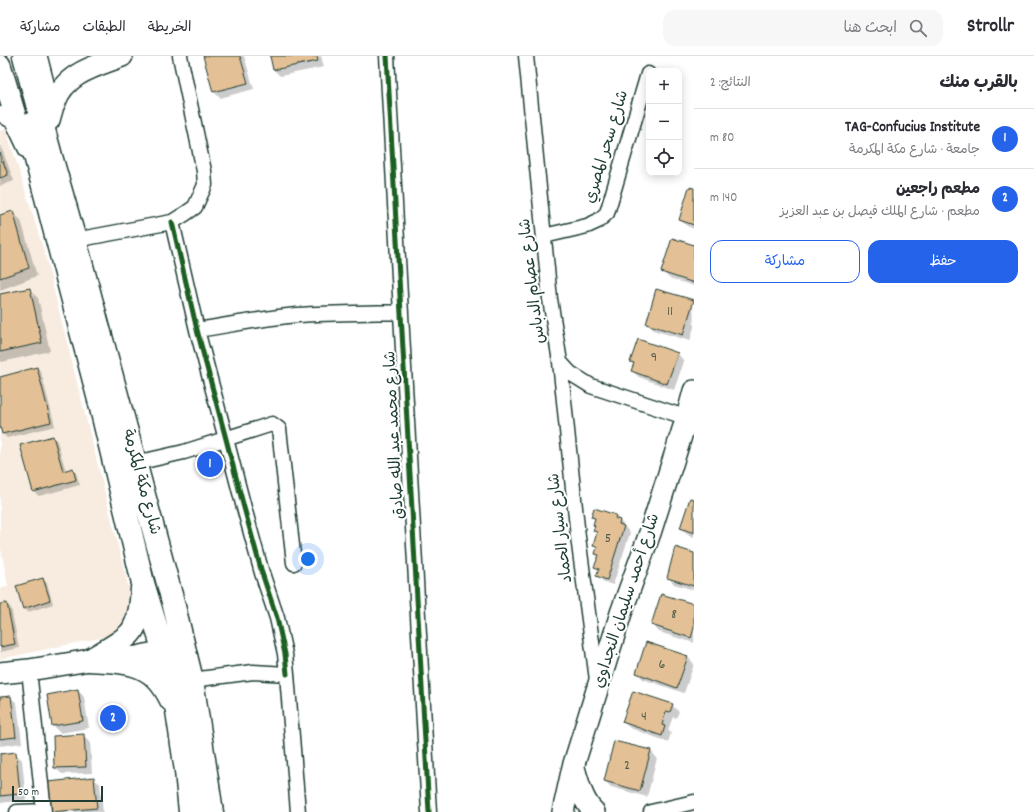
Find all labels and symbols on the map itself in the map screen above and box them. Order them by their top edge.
street label: شارع سحر المصري [579,88,635,206]
street label: شارع عصام الدباس [514,217,552,345]
house number: 11 [667,302,673,322]
house number: 9 [651,348,657,368]
street label: شارع محمد عبد الله صادق [379,350,411,520]
street label: شارع مكة المكرمة [116,427,166,537]
pin: 1 [197,449,223,479]
street label: شارع سيار الحماد [543,472,579,584]
street label: شارع أحمد سليمان النجداوي [588,511,666,691]
house number: 5 [605,529,611,549]
your location [298,549,318,569]
house number: 8 [671,605,677,625]
house number: 6 [659,655,666,675]
pin: 2 [100,703,126,733]
house number: 4 [641,707,647,727]
house number: 2 [624,756,630,776]
scale bar [12,784,103,803]

